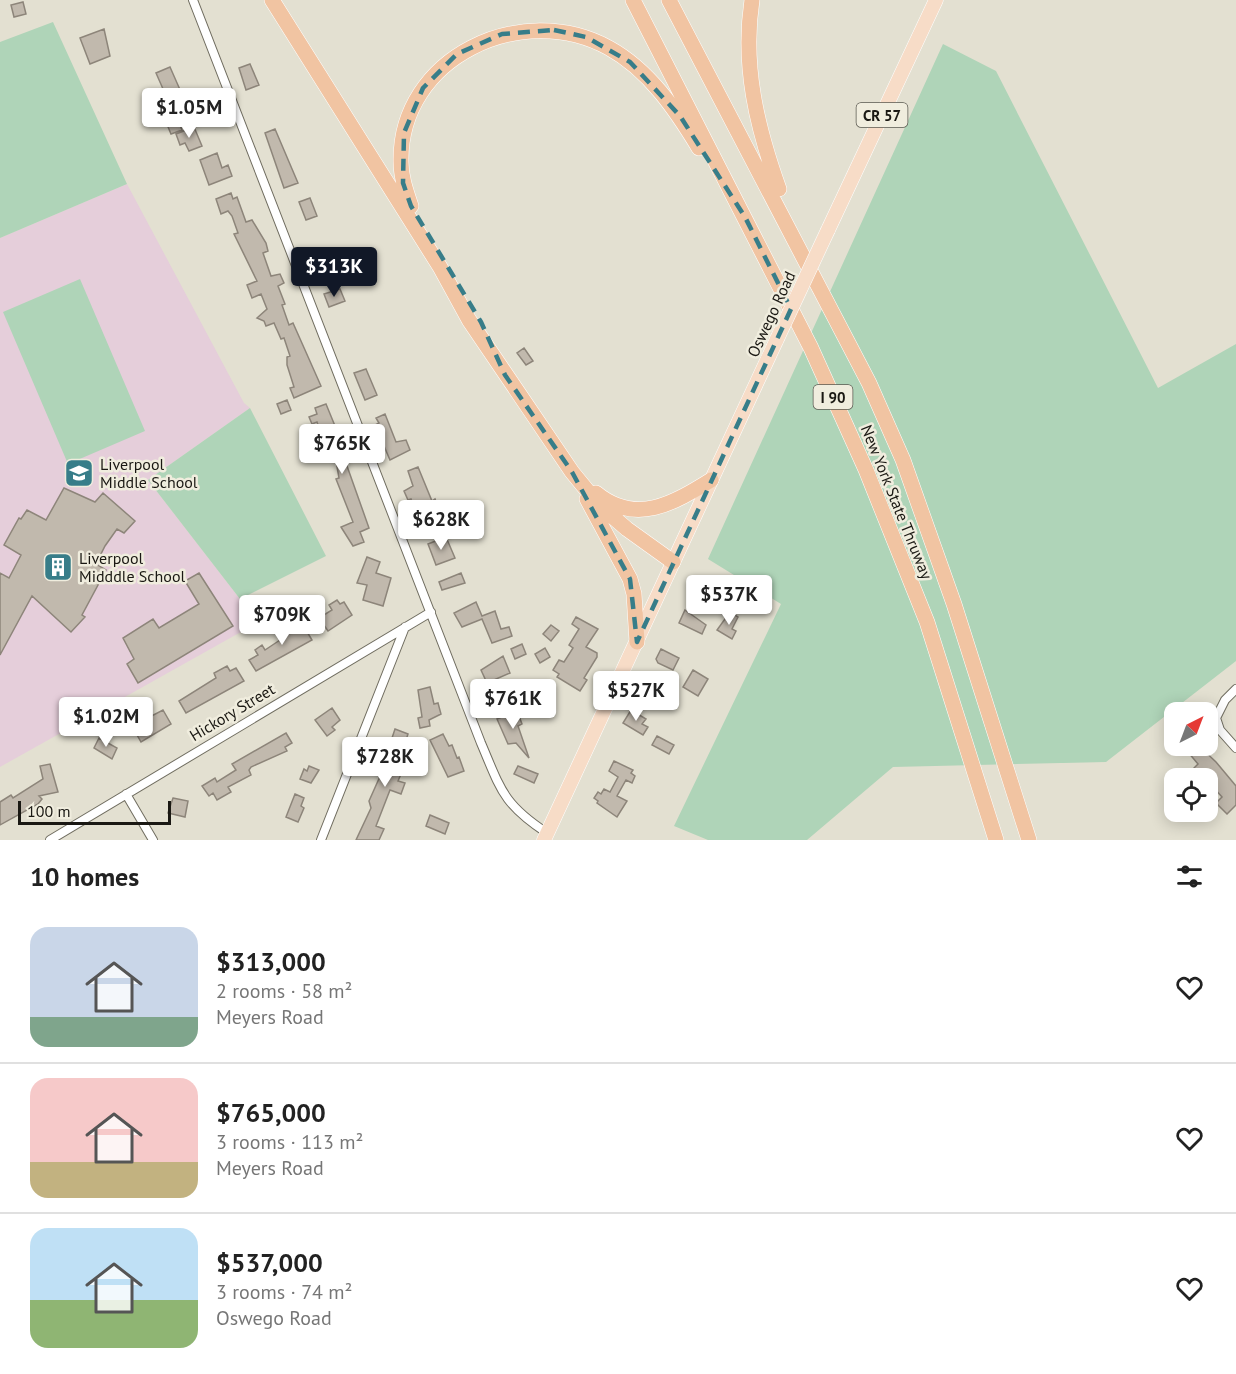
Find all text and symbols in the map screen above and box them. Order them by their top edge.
pin: $1.05M [140,88,238,139]
text: $1.05M [156,94,222,120]
road number: CR 57 [856,103,908,127]
pin: $313K [292,247,376,298]
text: $313K [305,253,363,279]
street label: Oswego Road [742,268,800,360]
road number: I 90 [814,385,852,409]
street label: New York State Thruway [857,422,937,583]
pin: $765K [300,424,384,475]
text: $765K [313,430,371,456]
place label: Liverpool Middle School [100,454,198,492]
school or university icon: Liverpool Middle School [63,457,95,489]
pin: $628K [399,500,483,551]
text: $628K [412,506,470,532]
place label: Liverpool Midddle School [79,548,185,586]
building icon: Liverpool Midddle School [42,551,74,583]
pin: $537K [687,575,771,626]
text: $537K [700,581,758,607]
pin: $709K [240,595,324,646]
text: $709K [253,601,311,627]
pin: $527K [594,671,678,722]
text: $527K [607,677,665,703]
street label: Hickory Street [186,678,279,745]
pin: $761K [471,679,555,730]
text: $761K [484,685,542,711]
pin: $1.02M [57,697,155,748]
north arrow [1164,702,1218,756]
map controls [1164,702,1218,822]
text: $1.02M [73,703,139,729]
pin: $728K [343,737,427,788]
text: $728K [356,743,414,769]
button: locate [1164,768,1218,822]
scale bar [18,798,171,826]
text: 100 m [27,801,70,821]
text: 10 homes [30,860,139,893]
icon: filters [1173,860,1206,893]
text: $313,000 [216,945,326,978]
icon: home [78,951,150,1023]
icon: heart [1173,971,1206,1004]
text: 2 rooms · 58 m² [216,978,352,1004]
text: Meyers Road [216,1004,324,1030]
text: $765,000 [216,1096,326,1129]
icon: home [78,1102,150,1174]
icon: heart [1173,1122,1206,1155]
text: 3 rooms · 113 m² [216,1129,363,1155]
text: Meyers Road [216,1155,324,1181]
text: $537,000 [216,1246,323,1279]
icon: home [78,1252,150,1324]
icon: heart [1173,1272,1206,1305]
text: 3 rooms · 74 m² [216,1279,352,1305]
text: Oswego Road [216,1305,332,1331]

